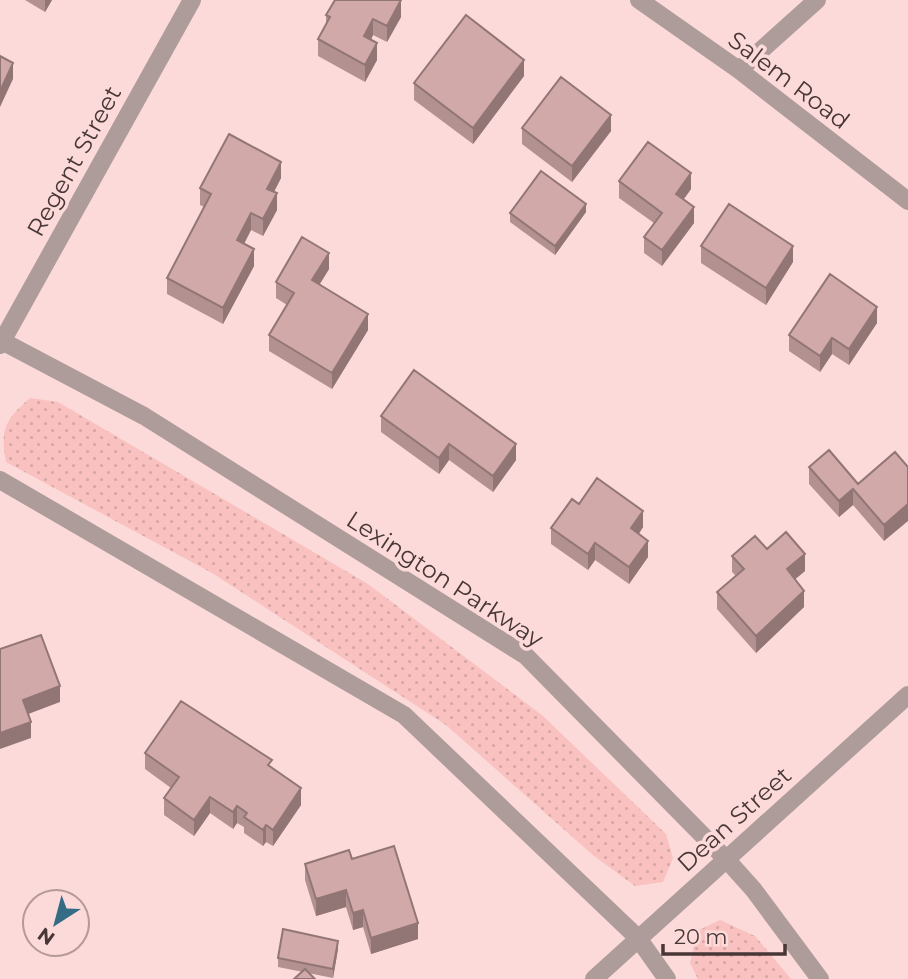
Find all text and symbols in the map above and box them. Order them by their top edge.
street label: Salem Road [723,25,855,135]
street label: Regent Street [21,80,127,241]
street label: Lexington Parkway [341,505,549,653]
street label: Dean Street [671,760,797,878]
north arrow [21,888,91,958]
scale bar [663,912,786,956]
text: N [33,923,59,950]
text: 20 m [674,924,728,949]

